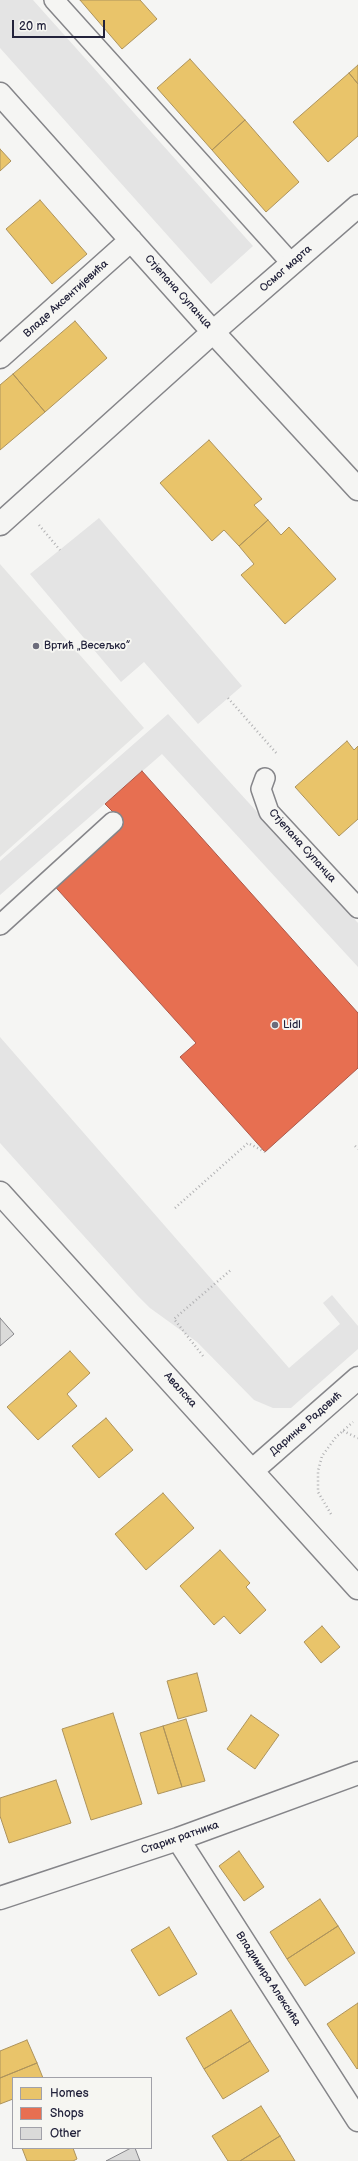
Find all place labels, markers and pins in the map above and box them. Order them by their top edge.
place label: Вртић „Весељко” [44,639,130,653]
marker: Вртић „Весељко” [31,641,41,651]
place label: Lidl [283,1018,301,1032]
marker: Lidl [270,1020,280,1030]

